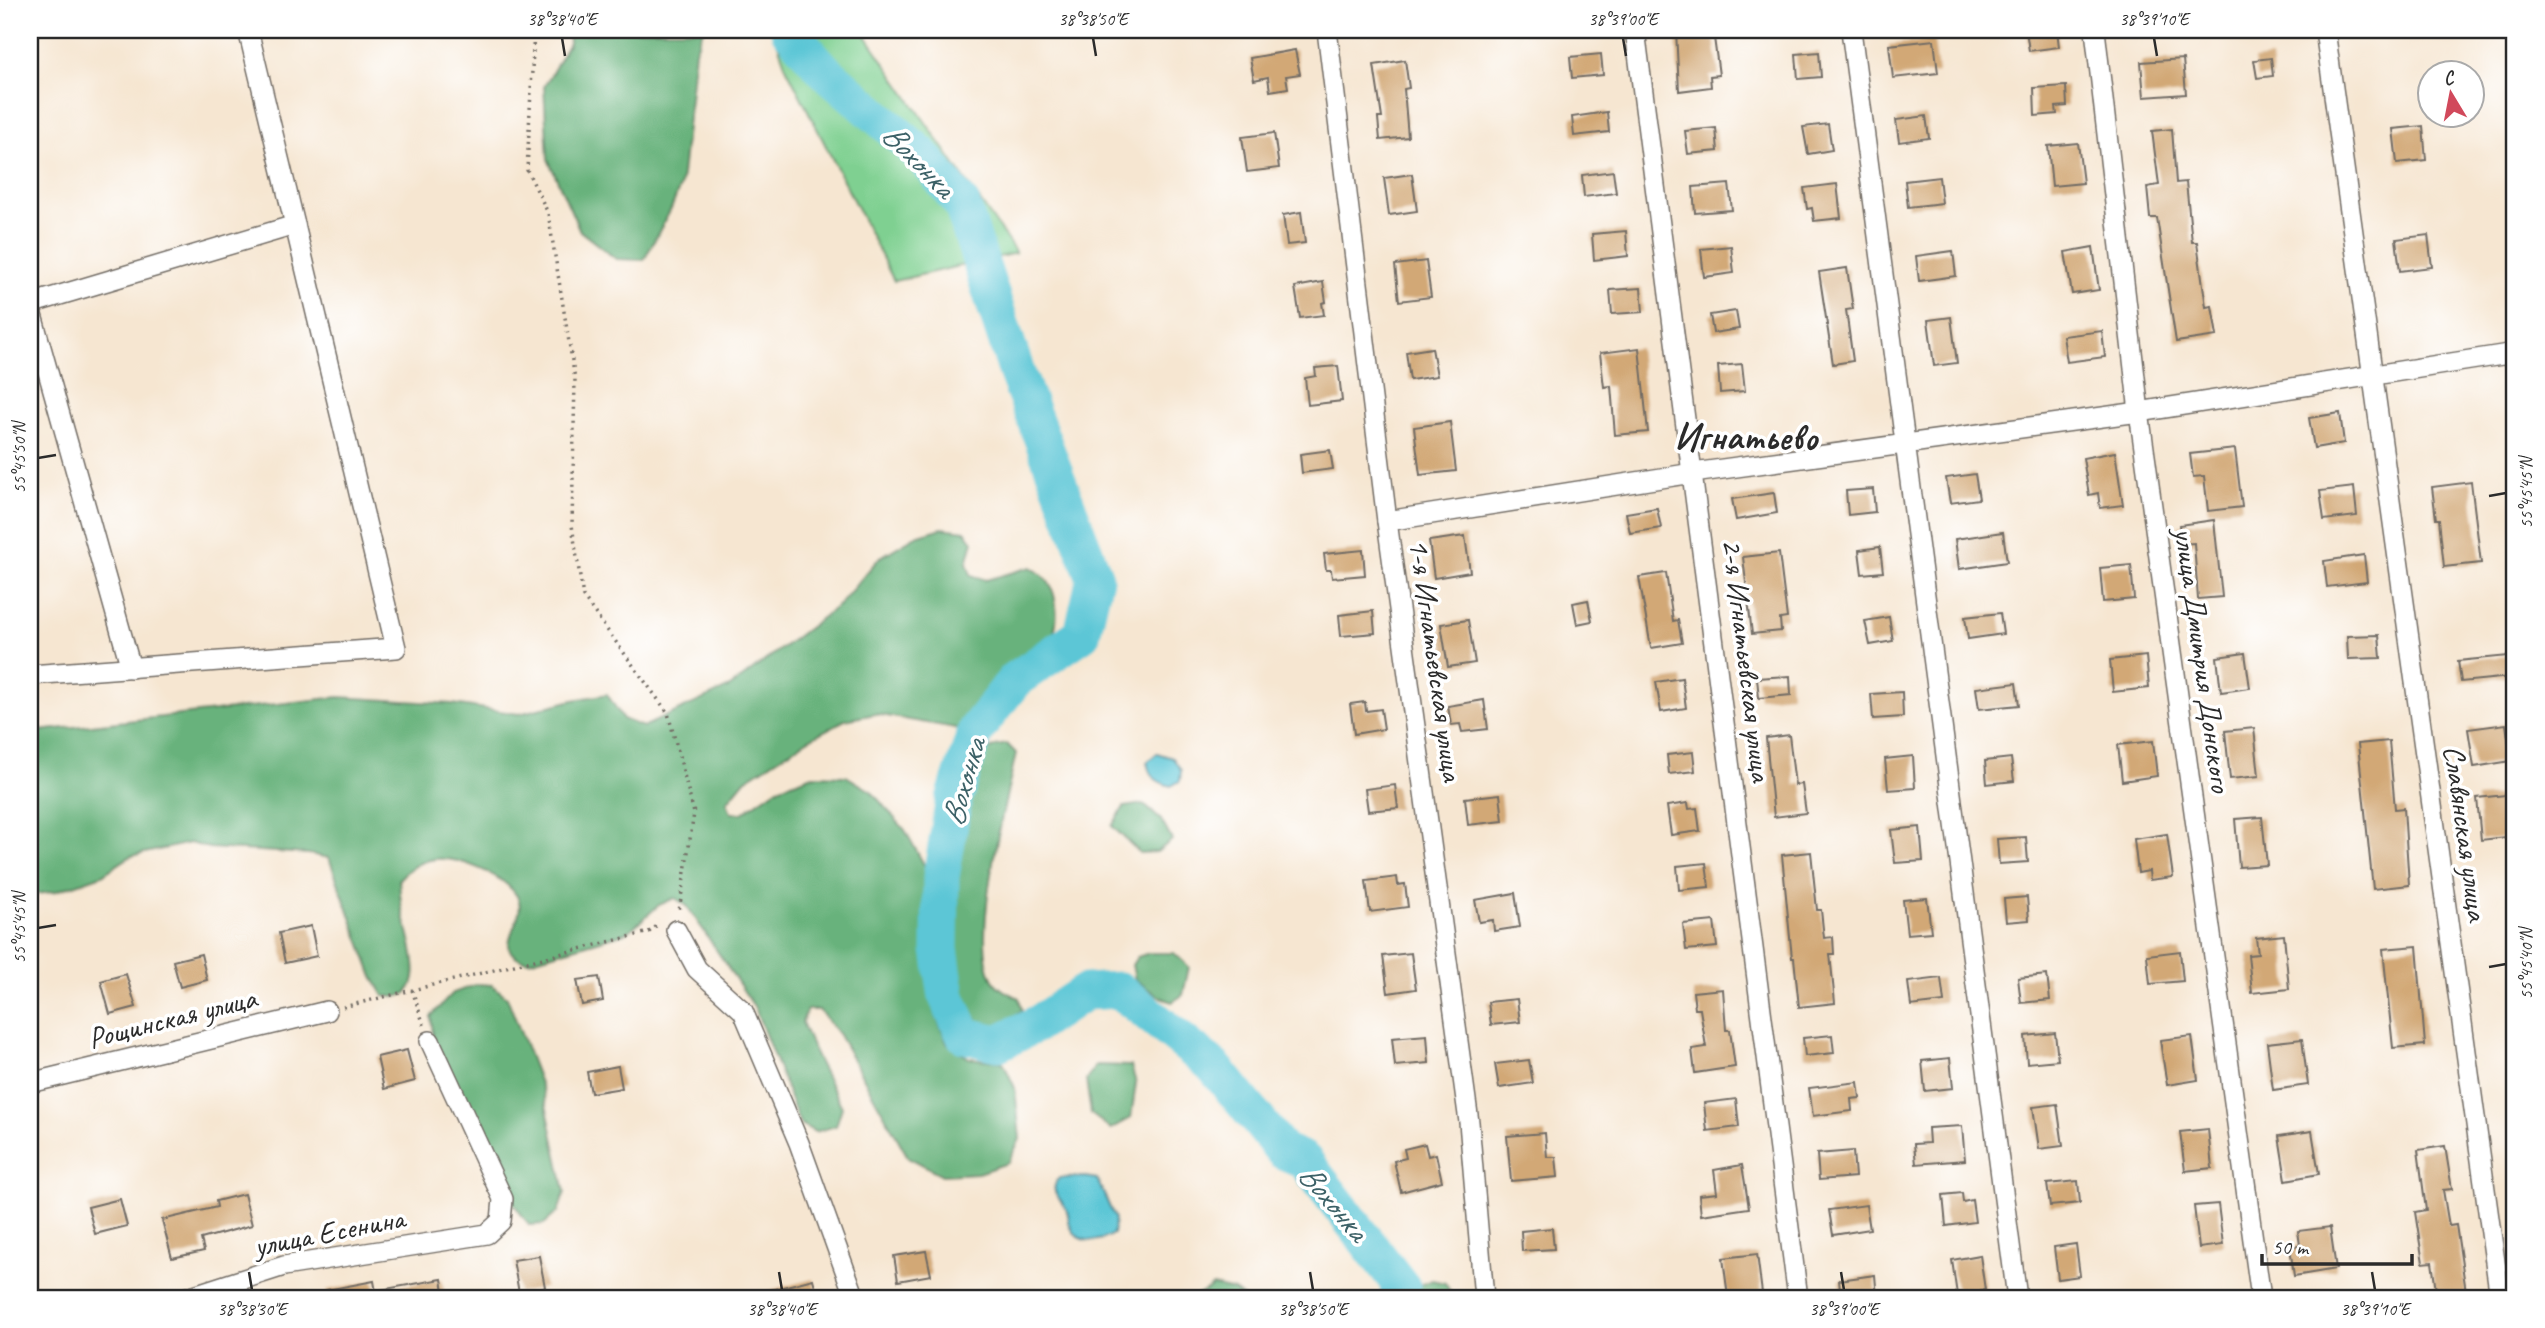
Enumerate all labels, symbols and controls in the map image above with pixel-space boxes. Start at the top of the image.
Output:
text: 38°38'40"E [527,8,599,30]
text: 38°38'50"E [1058,8,1130,30]
text: 38°39'00"E [1588,8,1660,30]
text: 38°39'10"E [2119,8,2191,30]
north arrow [2416,60,2486,130]
text: С [2442,65,2458,91]
water label: Вохонка [873,114,967,209]
district label: Игнатьево [1674,413,1820,460]
text: 55°45'50"N [8,419,30,493]
text: 55°45'45"N [2515,454,2537,528]
street label: улица Дмитрия Донского [2165,524,2241,796]
street label: 1-я Игнатьевская улица [1400,537,1472,785]
street label: 2-я Игнатьевская улица [1713,537,1781,785]
water label: Вохонка [932,730,996,830]
street label: Славянская улица [2435,743,2497,925]
text: 55°45'45"N [8,889,30,963]
text: 55°45'40"N [2515,925,2537,999]
street label: Рощинская улица [84,978,262,1057]
water label: Вохонка [1290,1155,1380,1252]
street label: улица Есенина [249,1198,410,1266]
scale bar [2262,1223,2412,1267]
text: 50 m [2272,1234,2310,1260]
text: 38°38'30"E [217,1298,289,1320]
text: 38°38'40"E [747,1298,819,1320]
text: 38°38'50"E [1278,1298,1350,1320]
text: 38°39'00"E [1809,1298,1881,1320]
text: 38°39'10"E [2340,1298,2412,1320]

